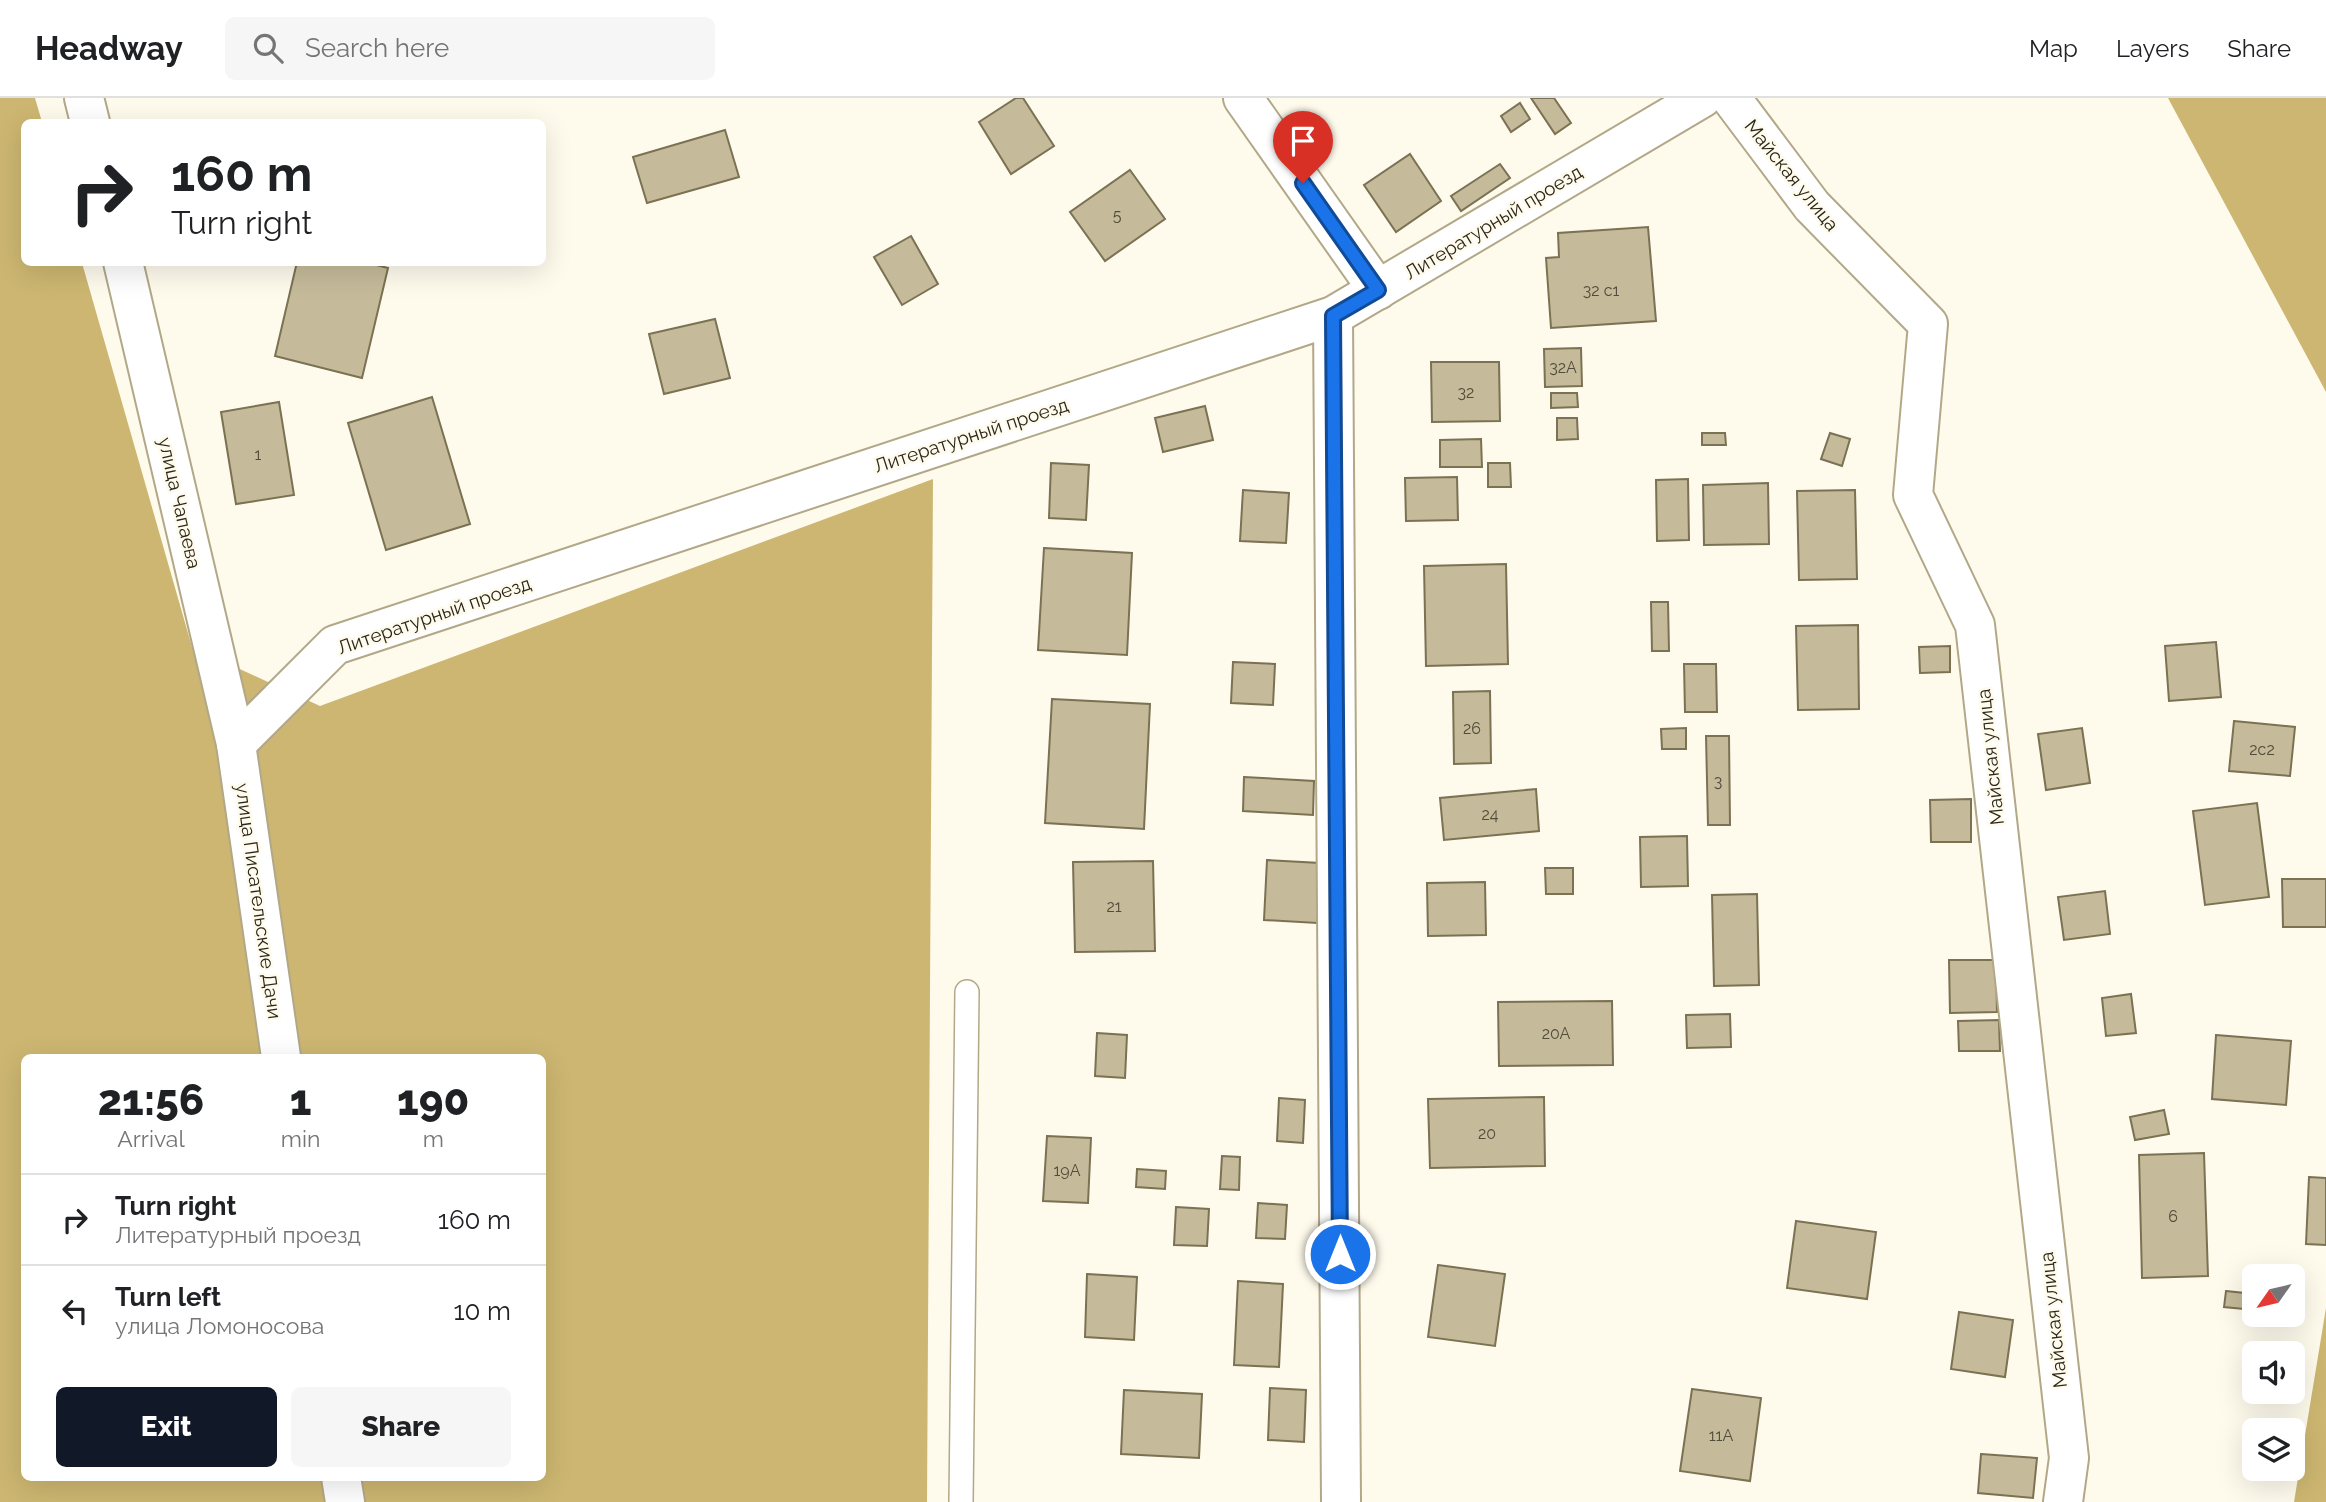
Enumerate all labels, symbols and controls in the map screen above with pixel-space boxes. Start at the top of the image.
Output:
search box [225,17,715,80]
text: Headway [35,29,183,68]
icon: search [249,29,287,67]
text: Search here [305,33,449,63]
text: Map [2029,34,2078,63]
text: Layers [2116,34,2189,63]
text: Share [2227,34,2291,63]
pin [1273,111,1333,183]
street label: Майская улица [1740,115,1844,235]
icon: arrive [1284,122,1322,160]
text: 160 m [171,145,312,202]
icon: right [56,147,147,238]
street label: Литературный проезд [1400,160,1586,284]
text: Turn right [171,204,312,241]
house number: 5 [1113,206,1122,225]
house number: 32 с1 [1583,281,1619,300]
house number: 32А [1549,358,1577,377]
house number: 32 [1458,383,1474,402]
street label: Литературный проезд [871,393,1071,477]
street label: улица Чапаева [154,435,206,571]
house number: 1 [255,445,262,464]
street label: Литературный проезд [334,572,534,658]
street label: Майская улица [1972,688,2008,826]
house number: 26 [1463,719,1481,738]
house number: 2с2 [2249,740,2275,759]
house number: 3 [1714,772,1722,791]
street label: улица Писательские Дачи [232,782,286,1020]
house number: 24 [1481,805,1499,824]
house number: 21 [1106,897,1122,916]
house number: 20А [1542,1024,1571,1043]
text: 21:56 [98,1076,204,1125]
text: 1 [290,1076,312,1125]
text: 190 [397,1076,469,1125]
house number: 20 [1478,1124,1496,1143]
text: Arrival [117,1125,185,1152]
text: min [281,1125,320,1152]
text: m [423,1125,444,1152]
house number: 19А [1053,1161,1081,1180]
text: Turn right [115,1191,236,1221]
icon: right [56,1201,94,1239]
text: 160 m [438,1205,511,1235]
house number: 6 [2168,1207,2178,1226]
position arrow [1303,1217,1377,1291]
text: Литературный проезд [115,1221,361,1248]
street label: Майская улица [2035,1251,2071,1389]
north arrow [2242,1264,2305,1326]
map controls [2242,1264,2305,1481]
text: Turn left [115,1282,221,1312]
icon: left [56,1292,94,1330]
text: 10 m [453,1296,511,1326]
text: улица Ломоносова [115,1312,324,1339]
button: sound [2242,1341,2305,1404]
button: Exit [56,1387,277,1467]
button: Share [291,1387,511,1467]
button: layers [2242,1418,2305,1481]
house number: 11А [1709,1426,1733,1445]

